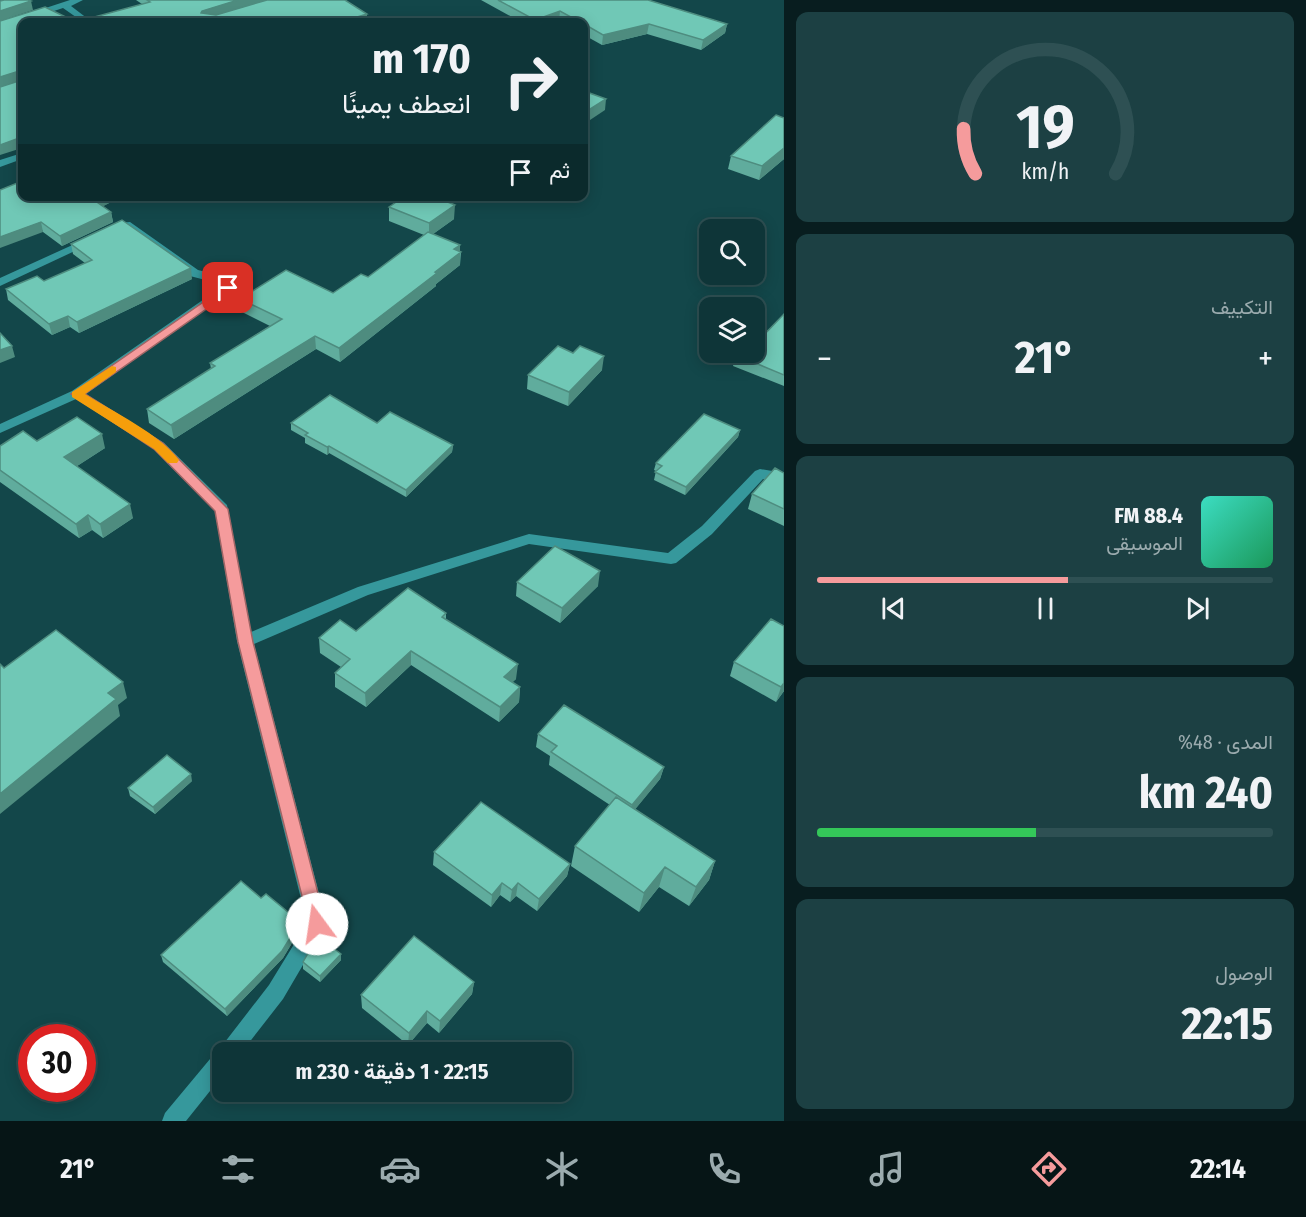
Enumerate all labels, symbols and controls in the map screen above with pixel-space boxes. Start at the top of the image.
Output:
text: 170 m [372,34,471,84]
icon: right [492,42,570,120]
text: انعطف يمينًا [342,88,471,120]
text: 19 [1016,90,1074,165]
icon: arrive [504,156,537,189]
text: ثم [549,157,570,184]
text: km/h [1021,159,1069,185]
map controls [699,219,765,363]
button: search [699,219,765,285]
pin [202,262,253,313]
icon: arrive [211,271,244,304]
text: التكييف [1211,295,1273,319]
button: layers [699,297,765,363]
text: 21° [1015,331,1075,385]
text: − [817,339,832,379]
text: + [1258,339,1273,379]
text: 88.4 FM [1114,502,1183,529]
text: الموسيقى [1106,531,1183,555]
icon: previous [877,592,910,625]
icon: pause [1029,592,1062,625]
icon: next [1181,592,1214,625]
text: المدى · 48% [1178,730,1273,754]
text: 240 km [1139,766,1273,820]
position arrow [285,892,349,956]
text: الوصول [1215,961,1273,985]
text: 22:15 [1181,997,1273,1051]
speed limit sign: 30 [18,1024,96,1102]
text: 22:15 · 1 دقيقة · 230 m [296,1058,488,1085]
icon: filters [217,1148,259,1190]
icon: car [379,1148,421,1190]
icon: climate [541,1148,583,1190]
icon: phone [703,1148,745,1190]
icon: music [866,1148,908,1190]
icon: directions [1028,1148,1070,1190]
text: 21° [60,1153,96,1185]
text: 22:14 [1190,1153,1246,1185]

